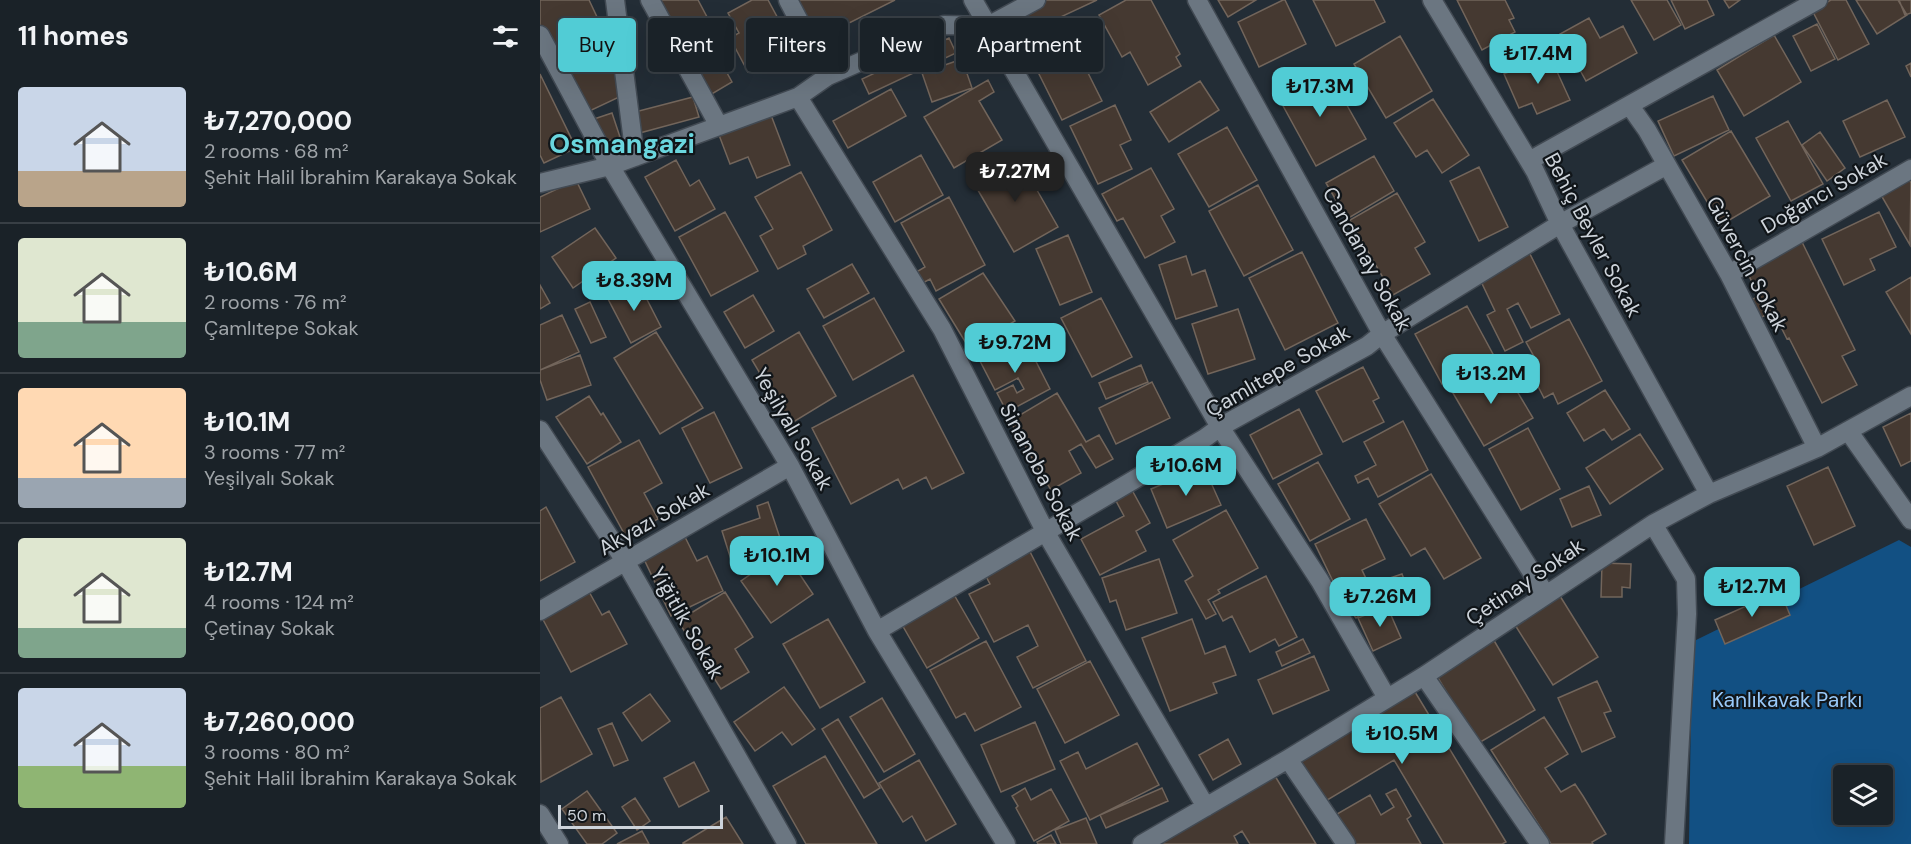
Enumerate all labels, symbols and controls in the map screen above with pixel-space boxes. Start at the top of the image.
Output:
chip: Buy [558,18,636,72]
chip: Rent [648,18,734,72]
chip: Filters [746,18,848,72]
chip: New [860,18,944,72]
chip: Apartment [956,18,1103,72]
text: 11 homes [18,19,129,53]
icon: filters [489,20,522,53]
pin: ₺17.4M [1489,34,1587,85]
text: ₺17.4M [1503,40,1573,66]
pin: ₺17.3M [1271,67,1369,118]
text: ₺17.3M [1286,73,1354,99]
text: ₺7,270,000 [204,104,352,138]
icon: home [66,111,138,183]
district label: Osmangazi [549,126,695,161]
text: 2 rooms · 68 m² [204,138,349,164]
street label: Doğancı Sokak [1756,145,1892,240]
street label: Behiç Beyler Sokak [1538,148,1648,322]
pin: ₺7.27M [966,152,1064,203]
text: ₺7.27M [980,158,1050,184]
text: Şehit Halil İbrahim Karakaya Sokak [204,164,517,190]
street label: Candanay Sokak [1316,182,1418,336]
street label: Güvercin Sokak [1700,191,1795,337]
text: ₺10.6M [204,255,298,289]
pin: ₺8.39M [585,261,683,312]
icon: home [66,262,138,334]
text: ₺8.39M [596,267,672,293]
text: 2 rooms · 76 m² [204,289,347,315]
text: Çamlıtepe Sokak [204,315,359,341]
street label: Çamlıtepe Sokak [1201,318,1356,424]
pin: ₺9.72M [966,323,1064,374]
text: ₺9.72M [979,329,1051,355]
pin: ₺13.2M [1442,354,1540,405]
text: ₺13.2M [1456,360,1526,386]
street label: Yeşilyalı Sokak [747,363,840,496]
street label: Sinanoba Sokak [993,398,1089,546]
text: ₺10.1M [204,405,290,439]
icon: home [66,412,138,484]
text: 3 rooms · 77 m² [204,439,345,465]
pin: ₺10.6M [1137,446,1235,497]
text: ₺10.6M [1150,452,1222,478]
text: Yeşilyalı Sokak [204,465,335,491]
street label: Akyazı Sokak [593,476,715,562]
street label: Çetinay Sokak [1460,532,1590,632]
pin: ₺10.1M [728,536,826,587]
text: ₺10.1M [744,542,810,568]
text: ₺12.7M [204,555,293,589]
icon: home [66,562,138,634]
street label: Yiğitlik Sokak [644,562,731,685]
pin: ₺12.7M [1703,567,1801,618]
text: ₺12.7M [1718,573,1786,599]
pin: ₺7.26M [1331,577,1429,628]
text: ₺7.26M [1343,583,1417,609]
text: 4 rooms · 124 m² [204,589,354,615]
text: Çetinay Sokak [204,615,335,641]
park label: Kanlıkavak Parkı [1712,686,1862,714]
text: ₺7,260,000 [204,705,355,739]
icon: home [66,712,138,784]
pin: ₺10.5M [1353,714,1451,765]
text: ₺10.5M [1366,720,1438,746]
text: 3 rooms · 80 m² [204,739,350,765]
text: Şehit Halil İbrahim Karakaya Sokak [204,765,517,791]
map controls [1833,765,1893,825]
button: layers [1833,765,1893,825]
scale bar [558,802,723,830]
text: 50 m [567,805,606,826]

